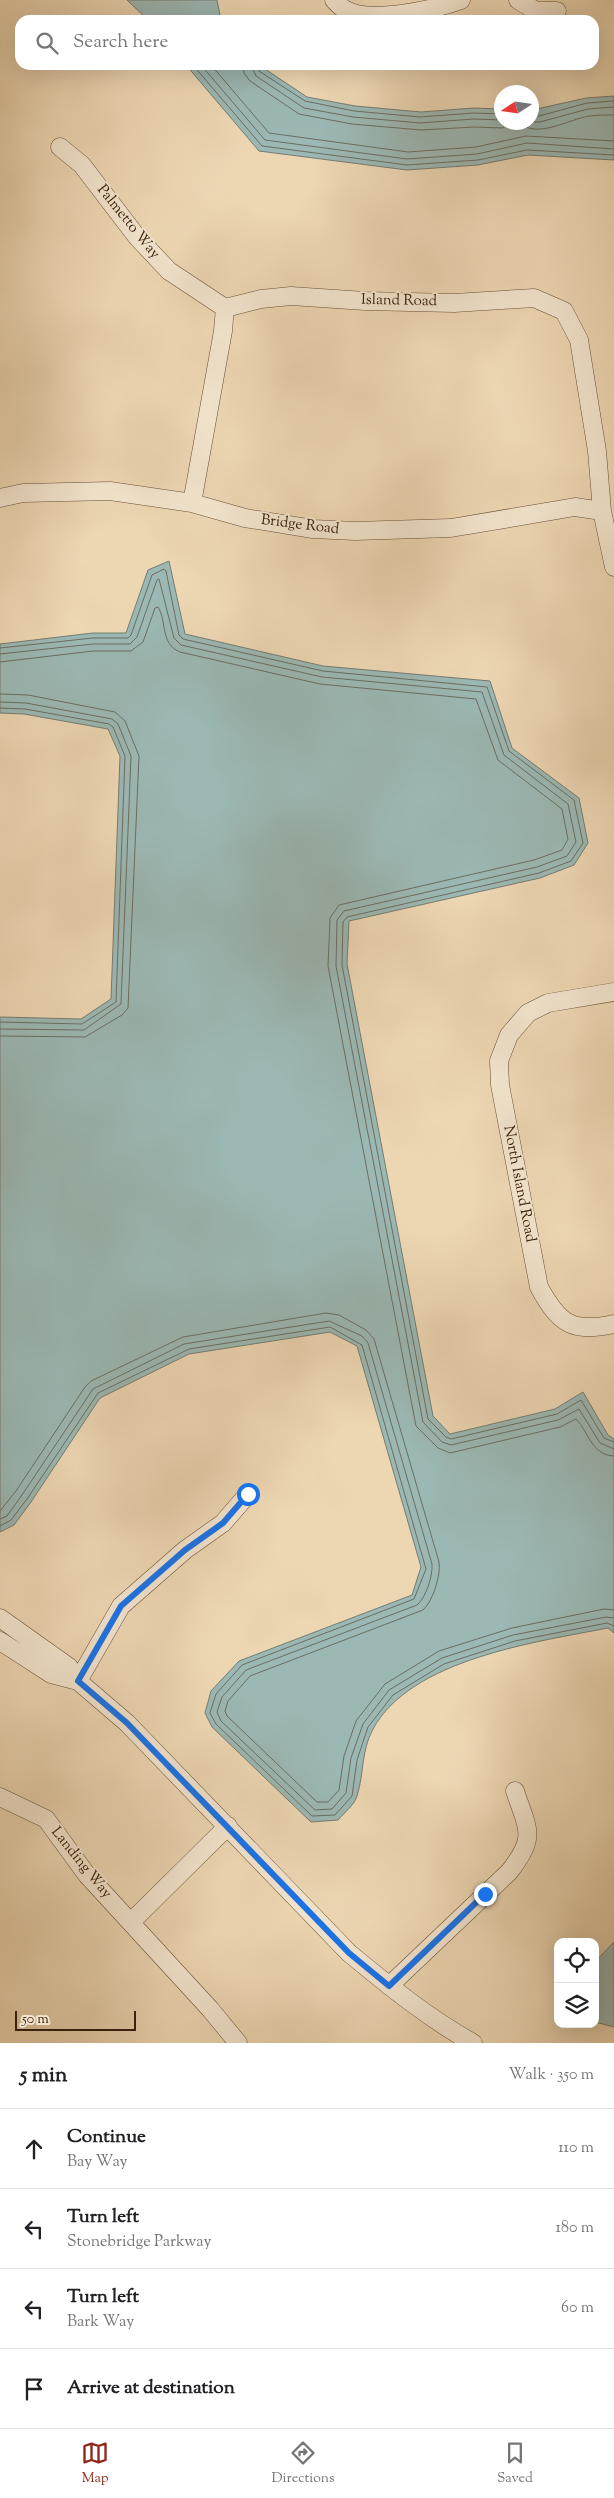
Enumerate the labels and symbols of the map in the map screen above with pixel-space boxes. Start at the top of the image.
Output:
north arrow [494,85,539,130]
street label: Palmetto Way [91,180,165,264]
street label: Island Road [361,290,438,312]
street label: Bridge Road [260,510,341,540]
street label: North Island Road [497,1124,541,1245]
route start [237,1483,260,1506]
street label: Landing Way [46,1823,117,1904]
route end [474,1883,497,1906]
scale bar [15,2008,136,2031]

